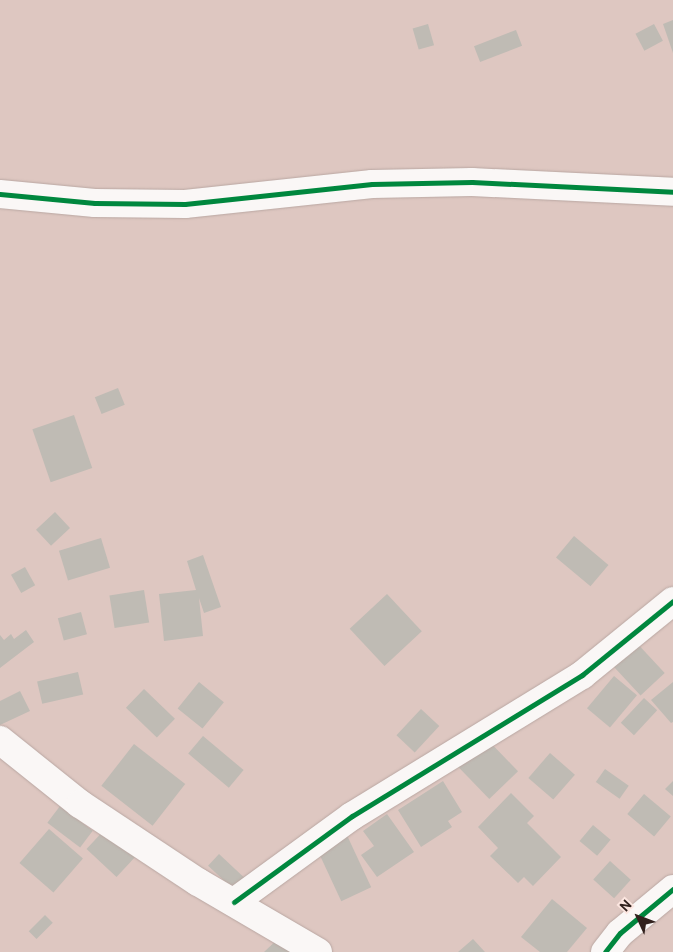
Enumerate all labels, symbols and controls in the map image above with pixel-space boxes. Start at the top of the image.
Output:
north arrow [613,892,663,942]
text: N [617,897,636,916]

